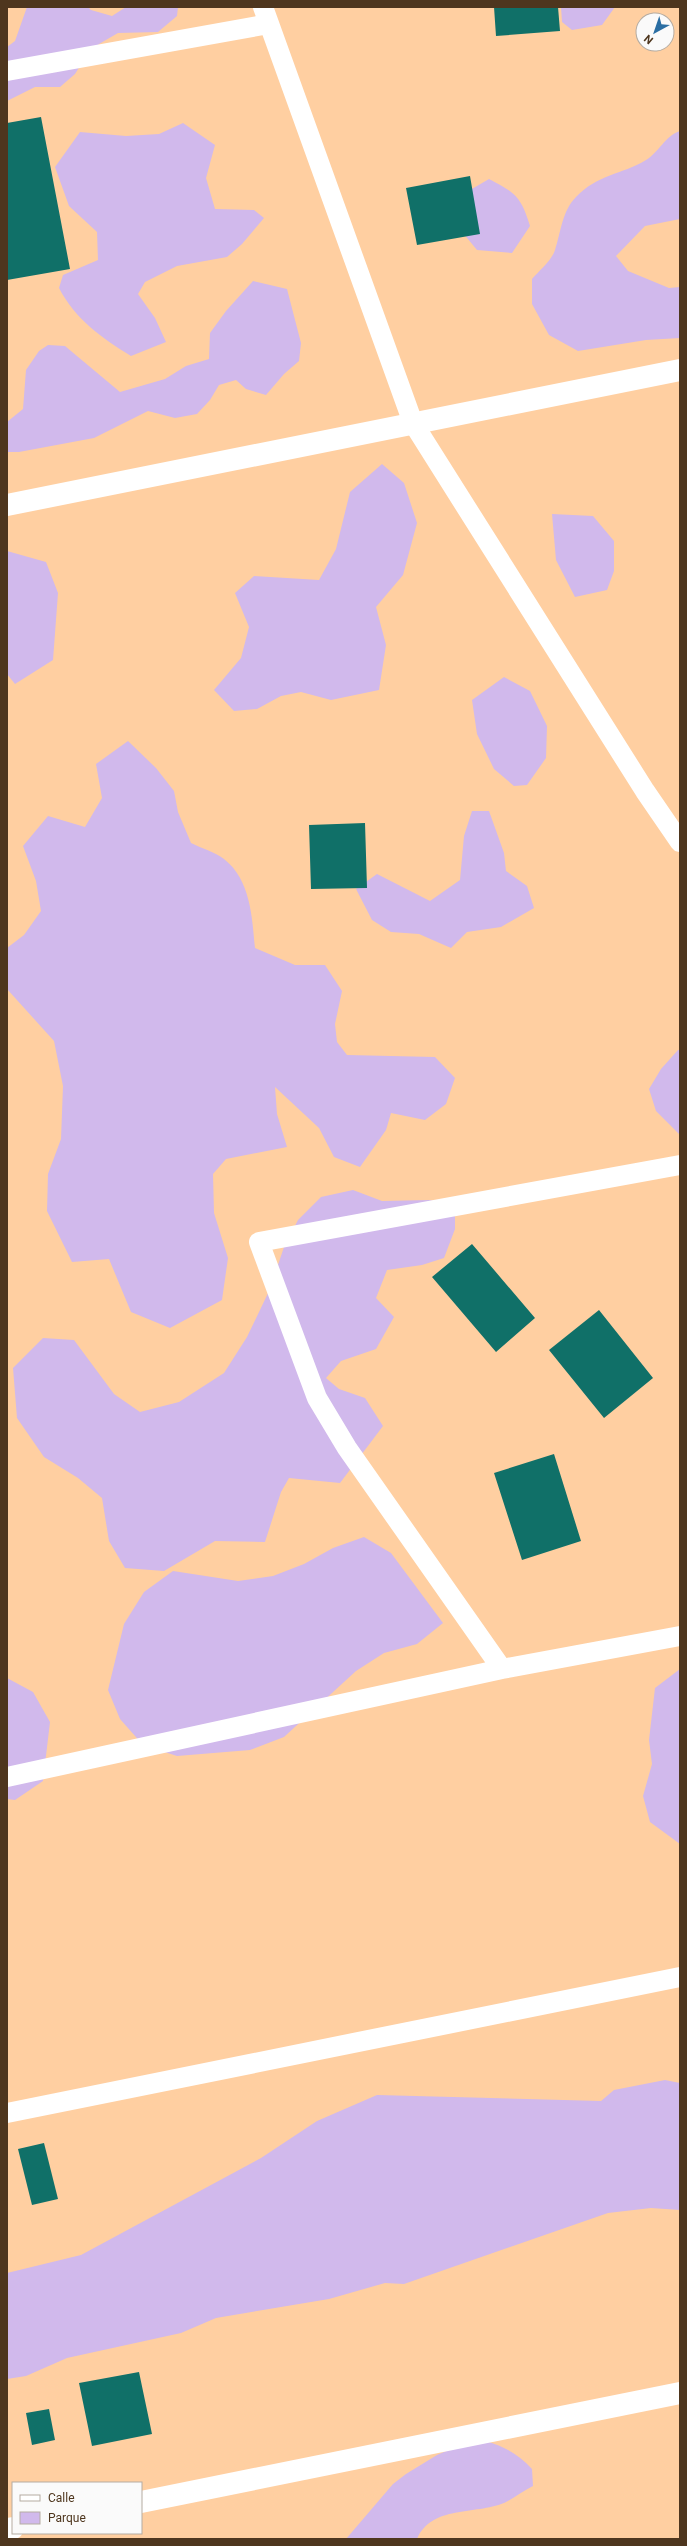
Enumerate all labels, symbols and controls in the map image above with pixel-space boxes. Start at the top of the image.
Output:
north arrow [635,12,675,52]
text: N [642,32,656,47]
legend [12,2482,142,2534]
text: Calle [48,2491,75,2505]
text: Parque [48,2511,86,2525]

